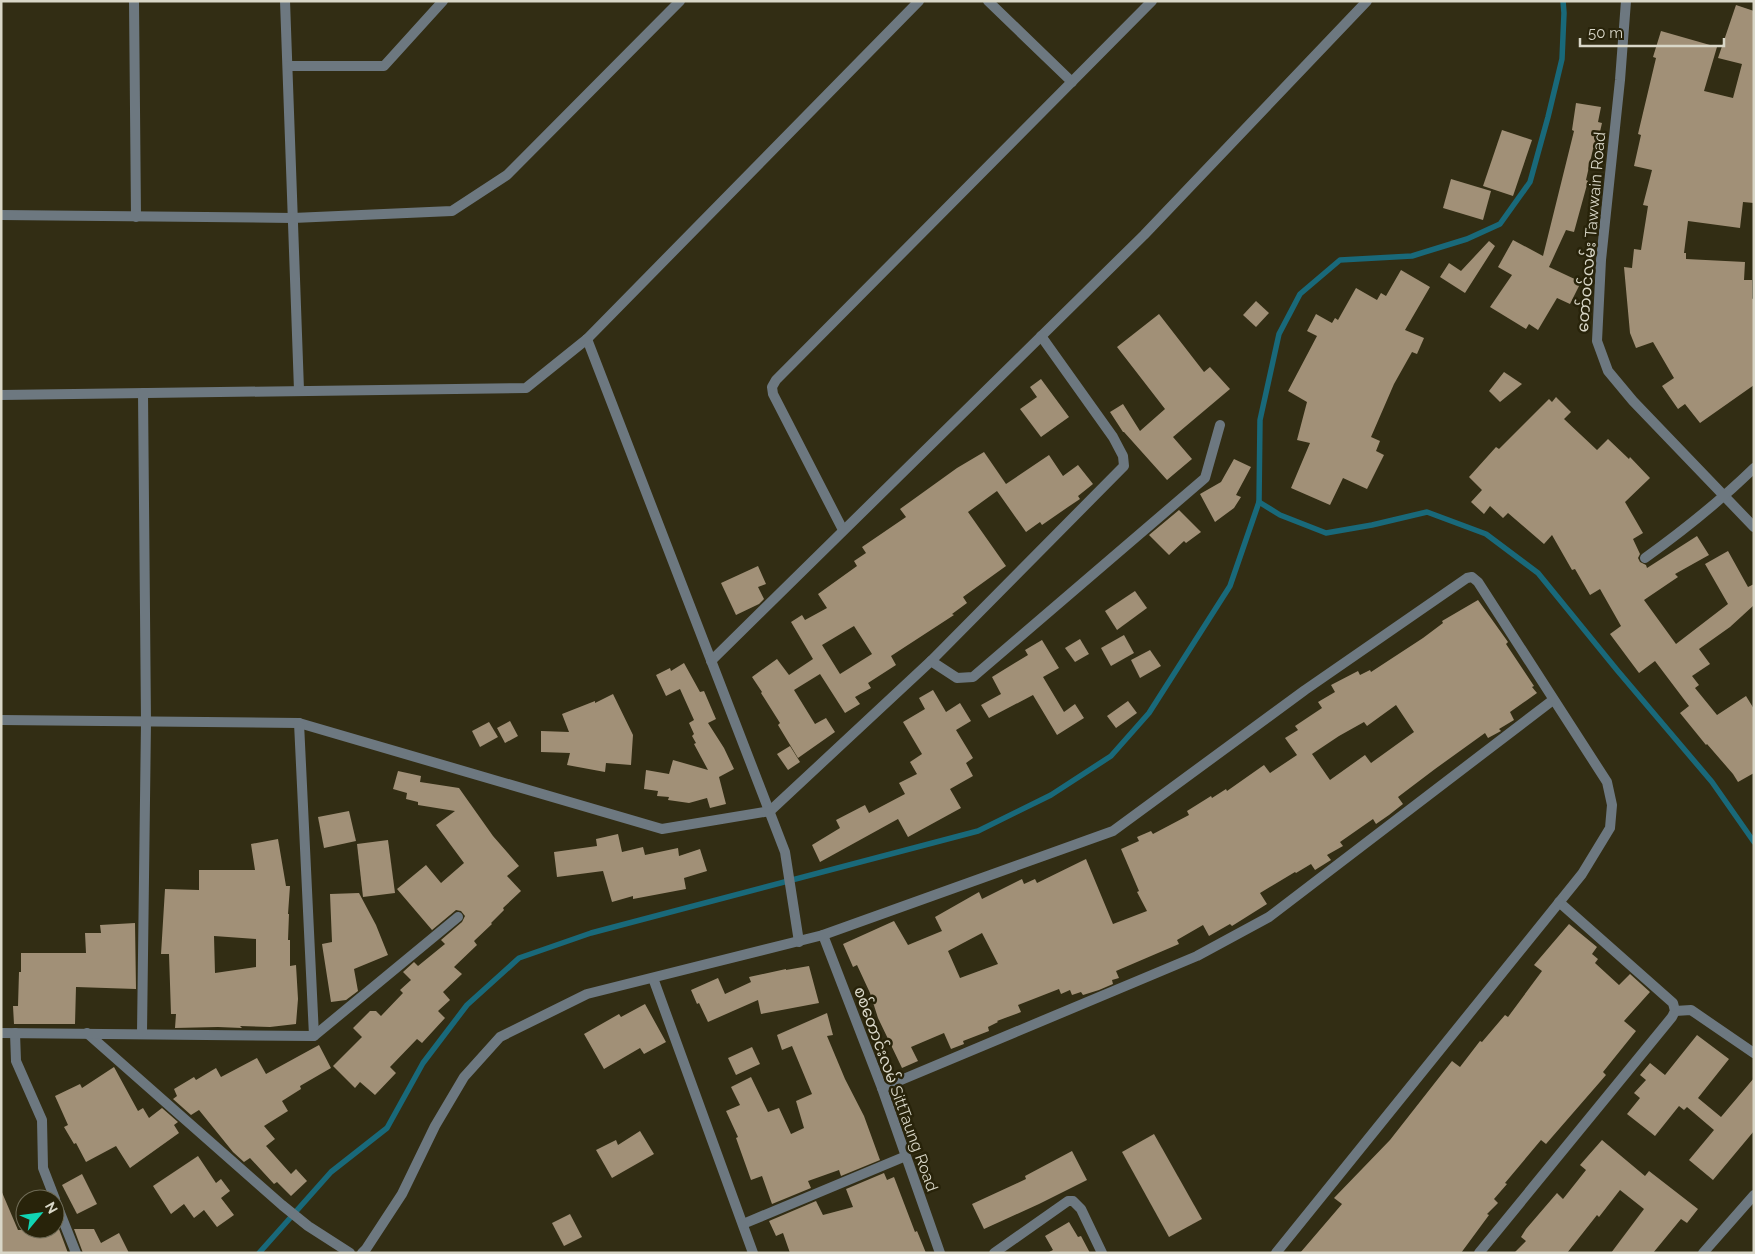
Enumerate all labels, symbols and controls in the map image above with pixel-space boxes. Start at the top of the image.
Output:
scale bar [1580,15,1724,47]
text: 50 m [1588,24,1623,42]
street label: တော်ဝင်လမ်း Tawwain Road [1571,131,1609,333]
street label: စစ်တောင်းလမ် SittTaung Road [850,983,944,1194]
north arrow [15,1189,65,1239]
text: N [42,1199,61,1216]

